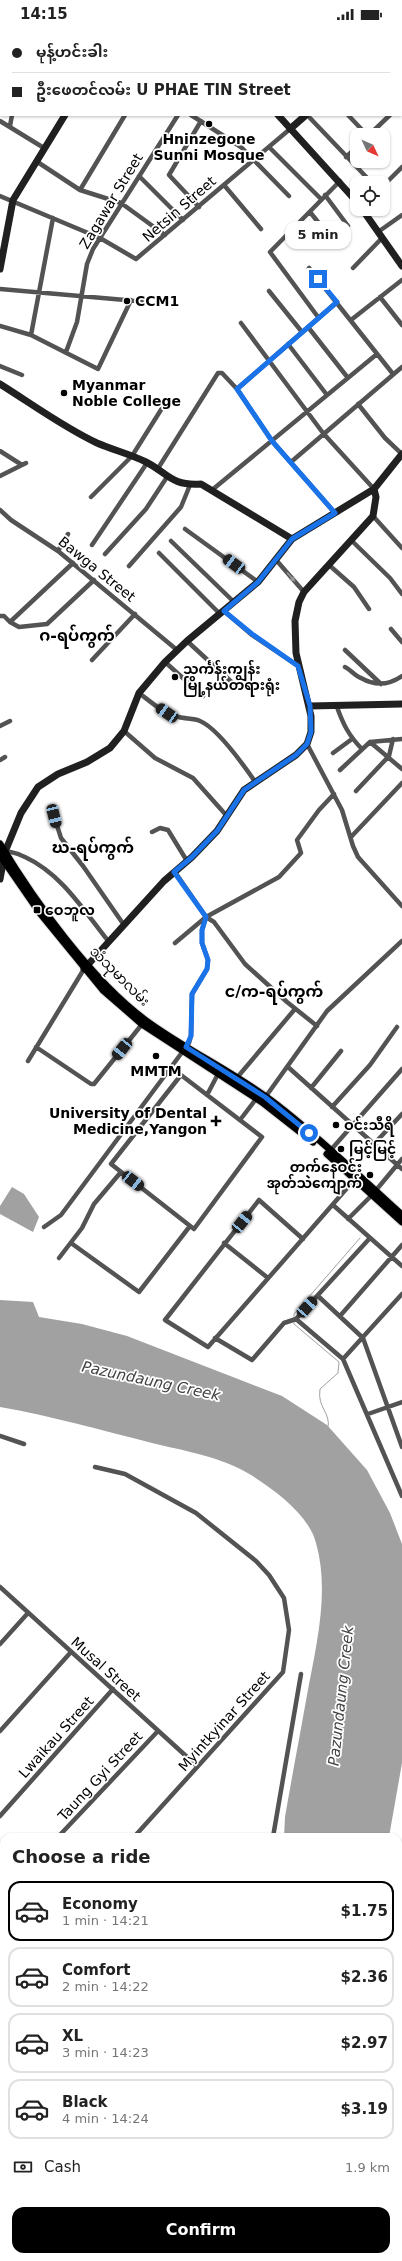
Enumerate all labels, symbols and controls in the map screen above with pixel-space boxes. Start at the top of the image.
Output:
text: 14:15 [20,5,68,23]
text: မုန့်ဟင်းခါး [36,43,108,61]
text: ဦးဖေတင်လမ်း U PHAE TIN Street [36,81,291,99]
marker: Hninzegone Sunni Mosque [204,119,214,129]
north arrow [350,128,390,168]
map controls [350,128,390,216]
place label: Hninzegone Sunni Mosque [153,131,265,163]
street label: Zagawar Street [76,150,146,252]
street label: Netsin Street [139,173,219,245]
button: locate [350,176,390,216]
callout: 5 min [285,221,351,249]
text: 5 min [298,227,338,242]
route end [309,270,327,288]
place label: CCM1 [135,293,179,309]
marker: CCM1 [122,296,132,306]
place label: Myanmar Noble College [72,377,181,409]
marker: Myanmar Noble College [59,388,69,398]
street label: Bawga Street [55,533,139,605]
car [221,552,247,576]
one-way arrow [286,571,295,582]
district label: ဂ-ရပ်ကွက် [39,624,115,649]
place label: သင်္ကန်းကျွန်း မြို့နယ်တရားရုံး [183,659,280,697]
marker: သင်္ကန်းကျွန်း မြို့နယ်တရားရုံး [170,672,180,682]
car [154,701,180,725]
car [45,803,63,829]
district label: ဃ-ရပ်ကွက် [52,836,134,861]
place label: ဝေဘူလ [45,902,95,922]
marker: ဝေဘူလ [32,905,42,915]
street label: သံသုမာလမ်း [84,942,154,1012]
district label: င/က-ရပ်ကွက် [225,980,324,1005]
car [110,1036,134,1062]
marker: MMTM [151,1051,161,1061]
place label: MMTM [130,1063,182,1079]
place label: University of Dental Medicine,Yangon [49,1105,207,1137]
marker: University of Dental Medicine,Yangon [210,1115,222,1127]
place label: ဝင်းသီရိ [344,1115,395,1137]
marker: ဝင်းသီရိ [331,1120,341,1130]
route start [300,1124,318,1142]
place label: မြင့်မြင့် [349,1139,396,1161]
marker: မြင့်မြင့် [336,1144,346,1154]
place label: တက်နေဝင်း အုတ်သဲကျောက် [267,1157,362,1195]
car [120,1169,146,1193]
marker: တက်နေဝင်း အုတ်သဲကျောက် [365,1170,375,1180]
car [230,1209,254,1235]
car [295,1294,319,1320]
water label: Pazundaung Creek [80,1358,223,1405]
water label: Pazundaung Creek [325,1624,357,1767]
street label: Musal Street [68,1634,144,1705]
street label: Myintkyinar Street [175,1667,273,1774]
street label: Lwaikau Street [15,1693,97,1781]
street label: Taung Gyi Street [54,1728,146,1825]
text: Choose a ride [12,1846,151,1867]
icon: car [14,1893,50,1929]
text: Economy [62,1895,138,1913]
text: $1.75 [341,1902,388,1920]
text: 1 min · 14:21 [62,1913,149,1928]
icon: car [14,1959,50,1995]
text: Comfort [62,1961,130,1979]
text: $2.36 [341,1968,388,1986]
text: 2 min · 14:22 [62,1979,149,1994]
icon: car [14,2025,50,2061]
text: XL [62,2027,83,2045]
text: $2.97 [341,2034,388,2052]
text: 3 min · 14:23 [62,2045,149,2060]
icon: car [14,2091,50,2127]
text: Black [62,2093,108,2111]
text: $3.19 [341,2100,388,2118]
text: 4 min · 14:24 [62,2111,149,2126]
icon: cash [12,2156,34,2178]
text: Cash [44,2158,81,2176]
text: 1.9 km [345,2160,390,2175]
button: Confirm [12,2207,390,2253]

